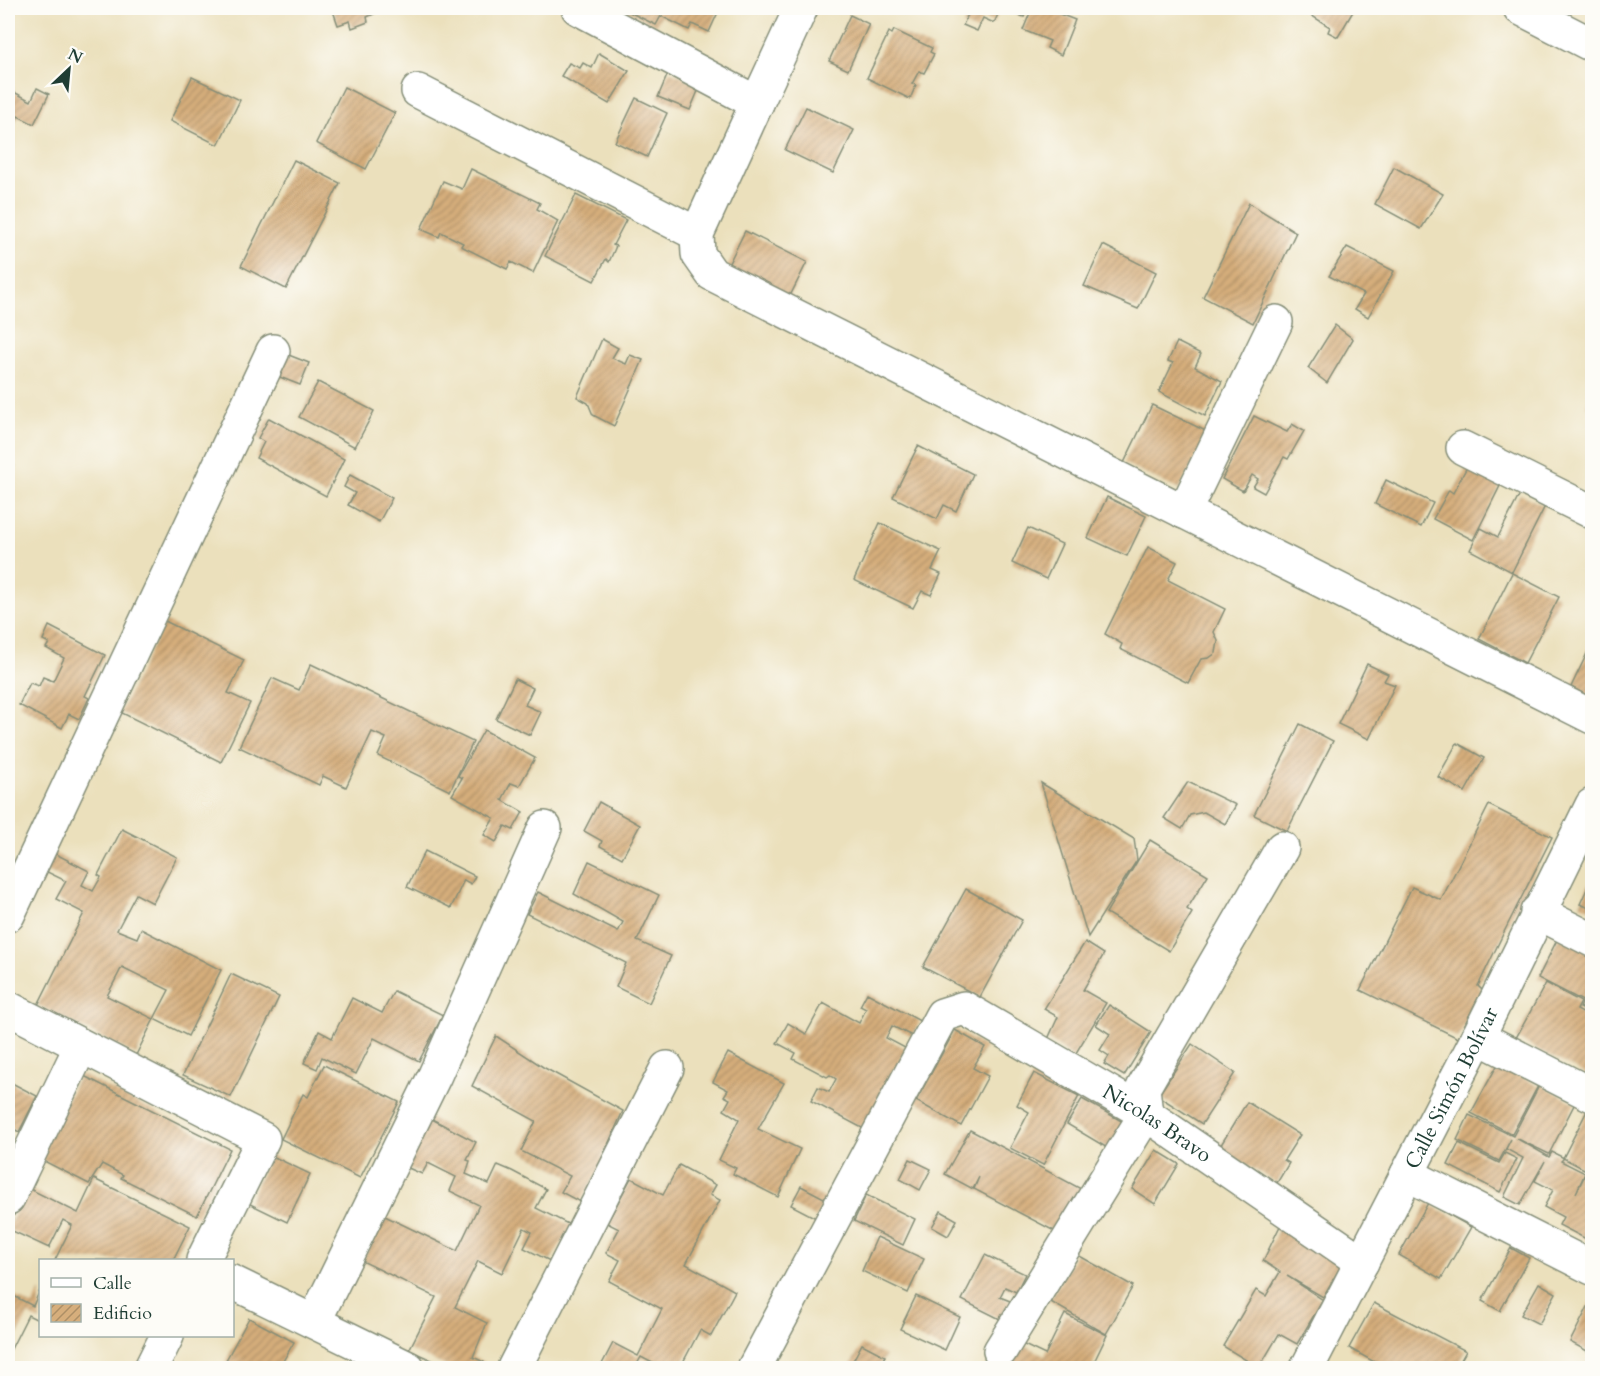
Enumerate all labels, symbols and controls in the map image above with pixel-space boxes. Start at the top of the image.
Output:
north arrow [39,39,99,99]
text: N [64,43,86,69]
street label: Calle Simón Bolívar [1398,1002,1505,1174]
street label: Nicolas Bravo [1097,1077,1218,1169]
legend [39,1259,234,1337]
text: Calle [93,1271,132,1296]
text: Edificio [93,1301,152,1326]

